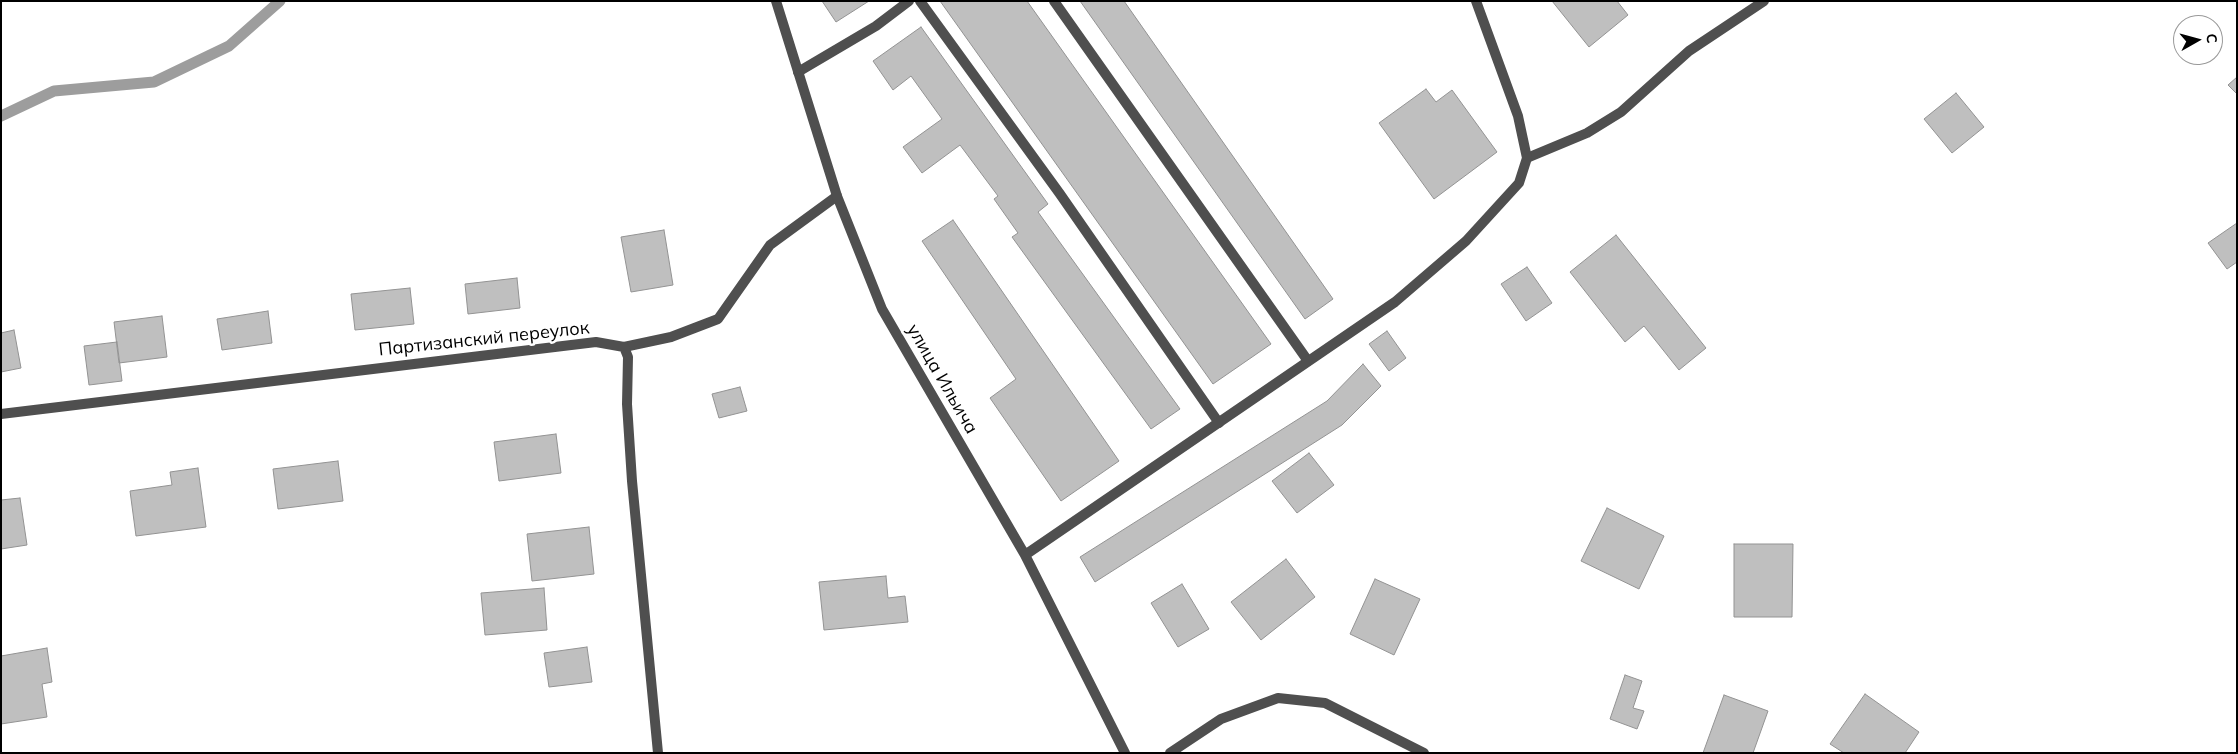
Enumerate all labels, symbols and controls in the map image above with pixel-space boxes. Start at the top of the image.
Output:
north arrow [2173,15,2223,65]
text: С [2202,32,2221,44]
street label: Партизанский переулок [378,317,590,361]
street label: улица Ильича [902,320,982,438]

